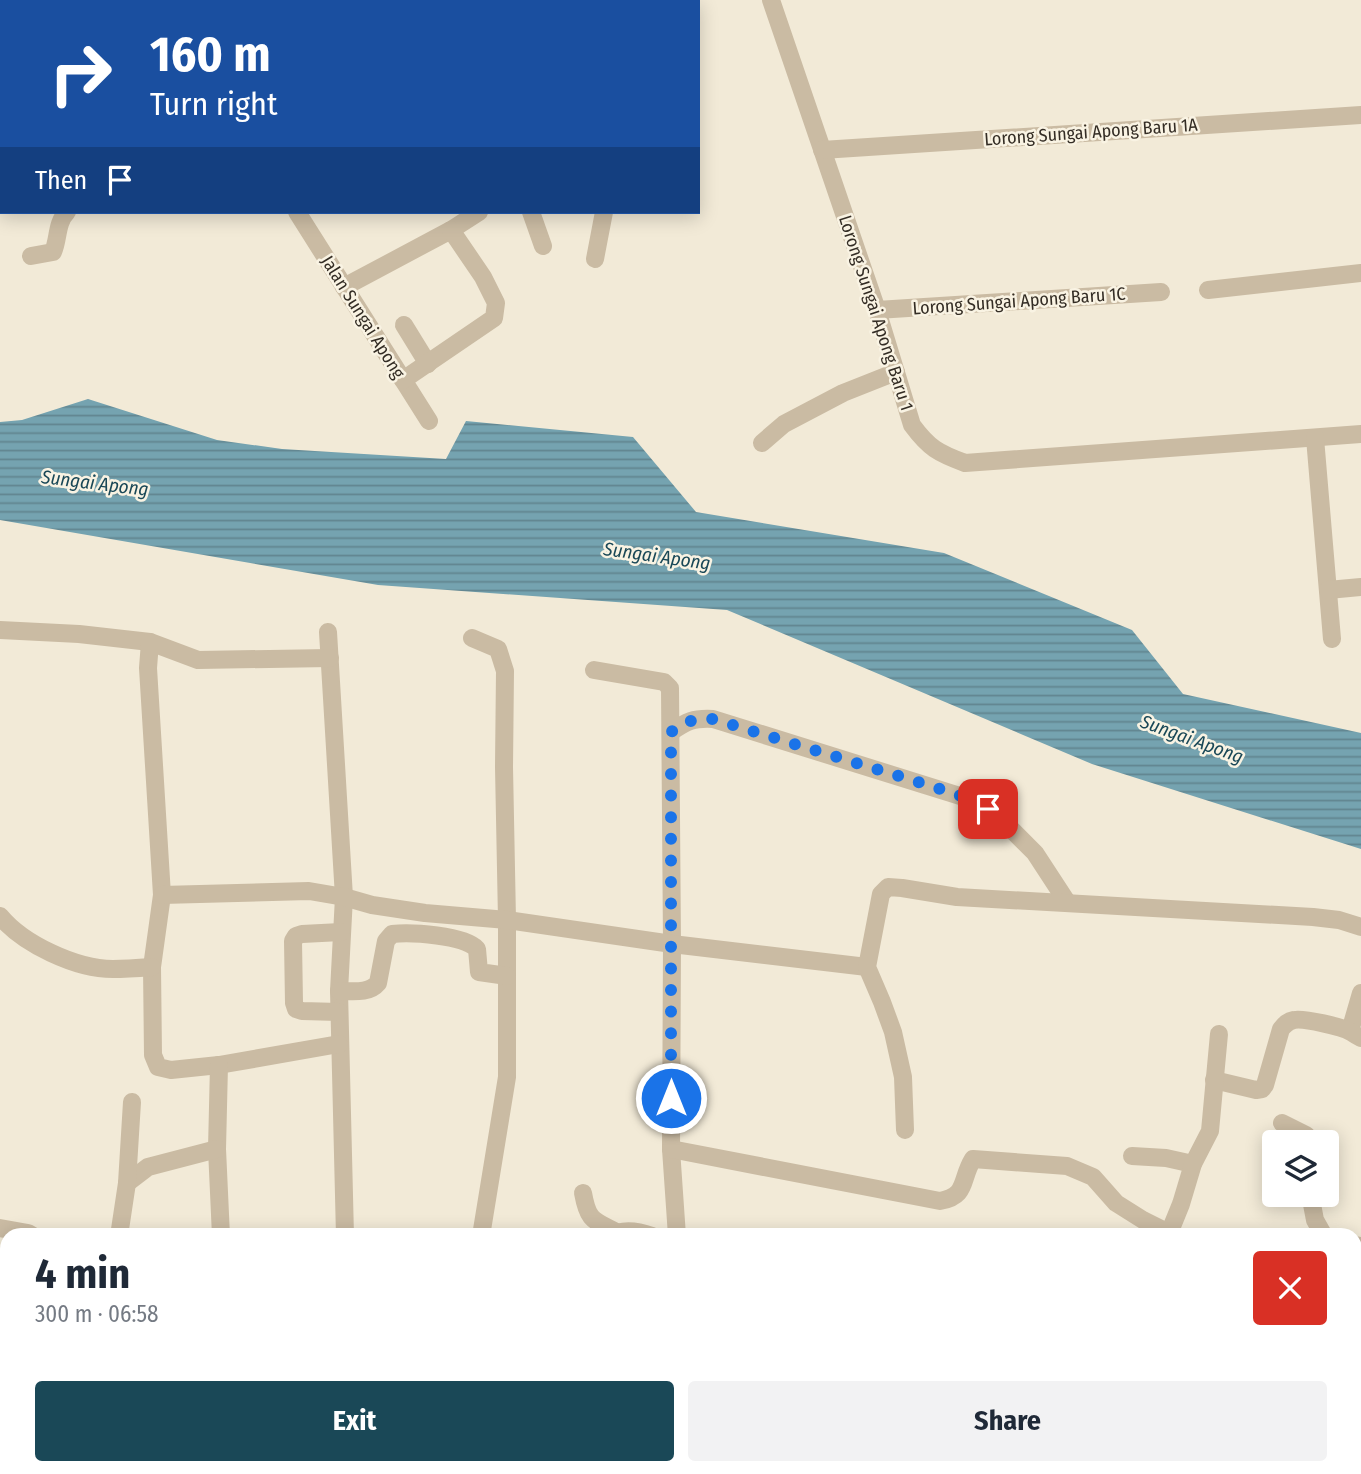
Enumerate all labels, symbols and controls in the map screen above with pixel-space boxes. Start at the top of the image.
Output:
text: 160 m [150,25,271,84]
icon: right [35,28,126,119]
text: Turn right [150,85,277,123]
street label: Lorong Sungai Apong Baru 1A [984,114,1199,150]
icon: arrive [101,161,139,199]
text: Then [35,165,87,196]
street label: Lorong Sungai Apong Baru 1 [834,212,918,414]
street label: Jalan Sungai Apong [316,251,410,383]
street label: Lorong Sungai Apong Baru 1C [912,283,1126,319]
water label: Sungai Apong [39,465,150,501]
water label: Sungai Apong [601,537,712,575]
water label: Sungai Apong [1137,709,1247,768]
pin [958,779,1018,839]
icon: arrive [969,790,1007,828]
position arrow [634,1061,708,1135]
map controls [1262,1130,1339,1207]
button: layers [1262,1130,1339,1207]
text: 4 min [35,1249,130,1299]
button: close [1253,1251,1327,1325]
text: 300 m · 06:58 [35,1300,159,1328]
button: Exit [35,1381,674,1461]
button: Share [688,1381,1327,1461]

